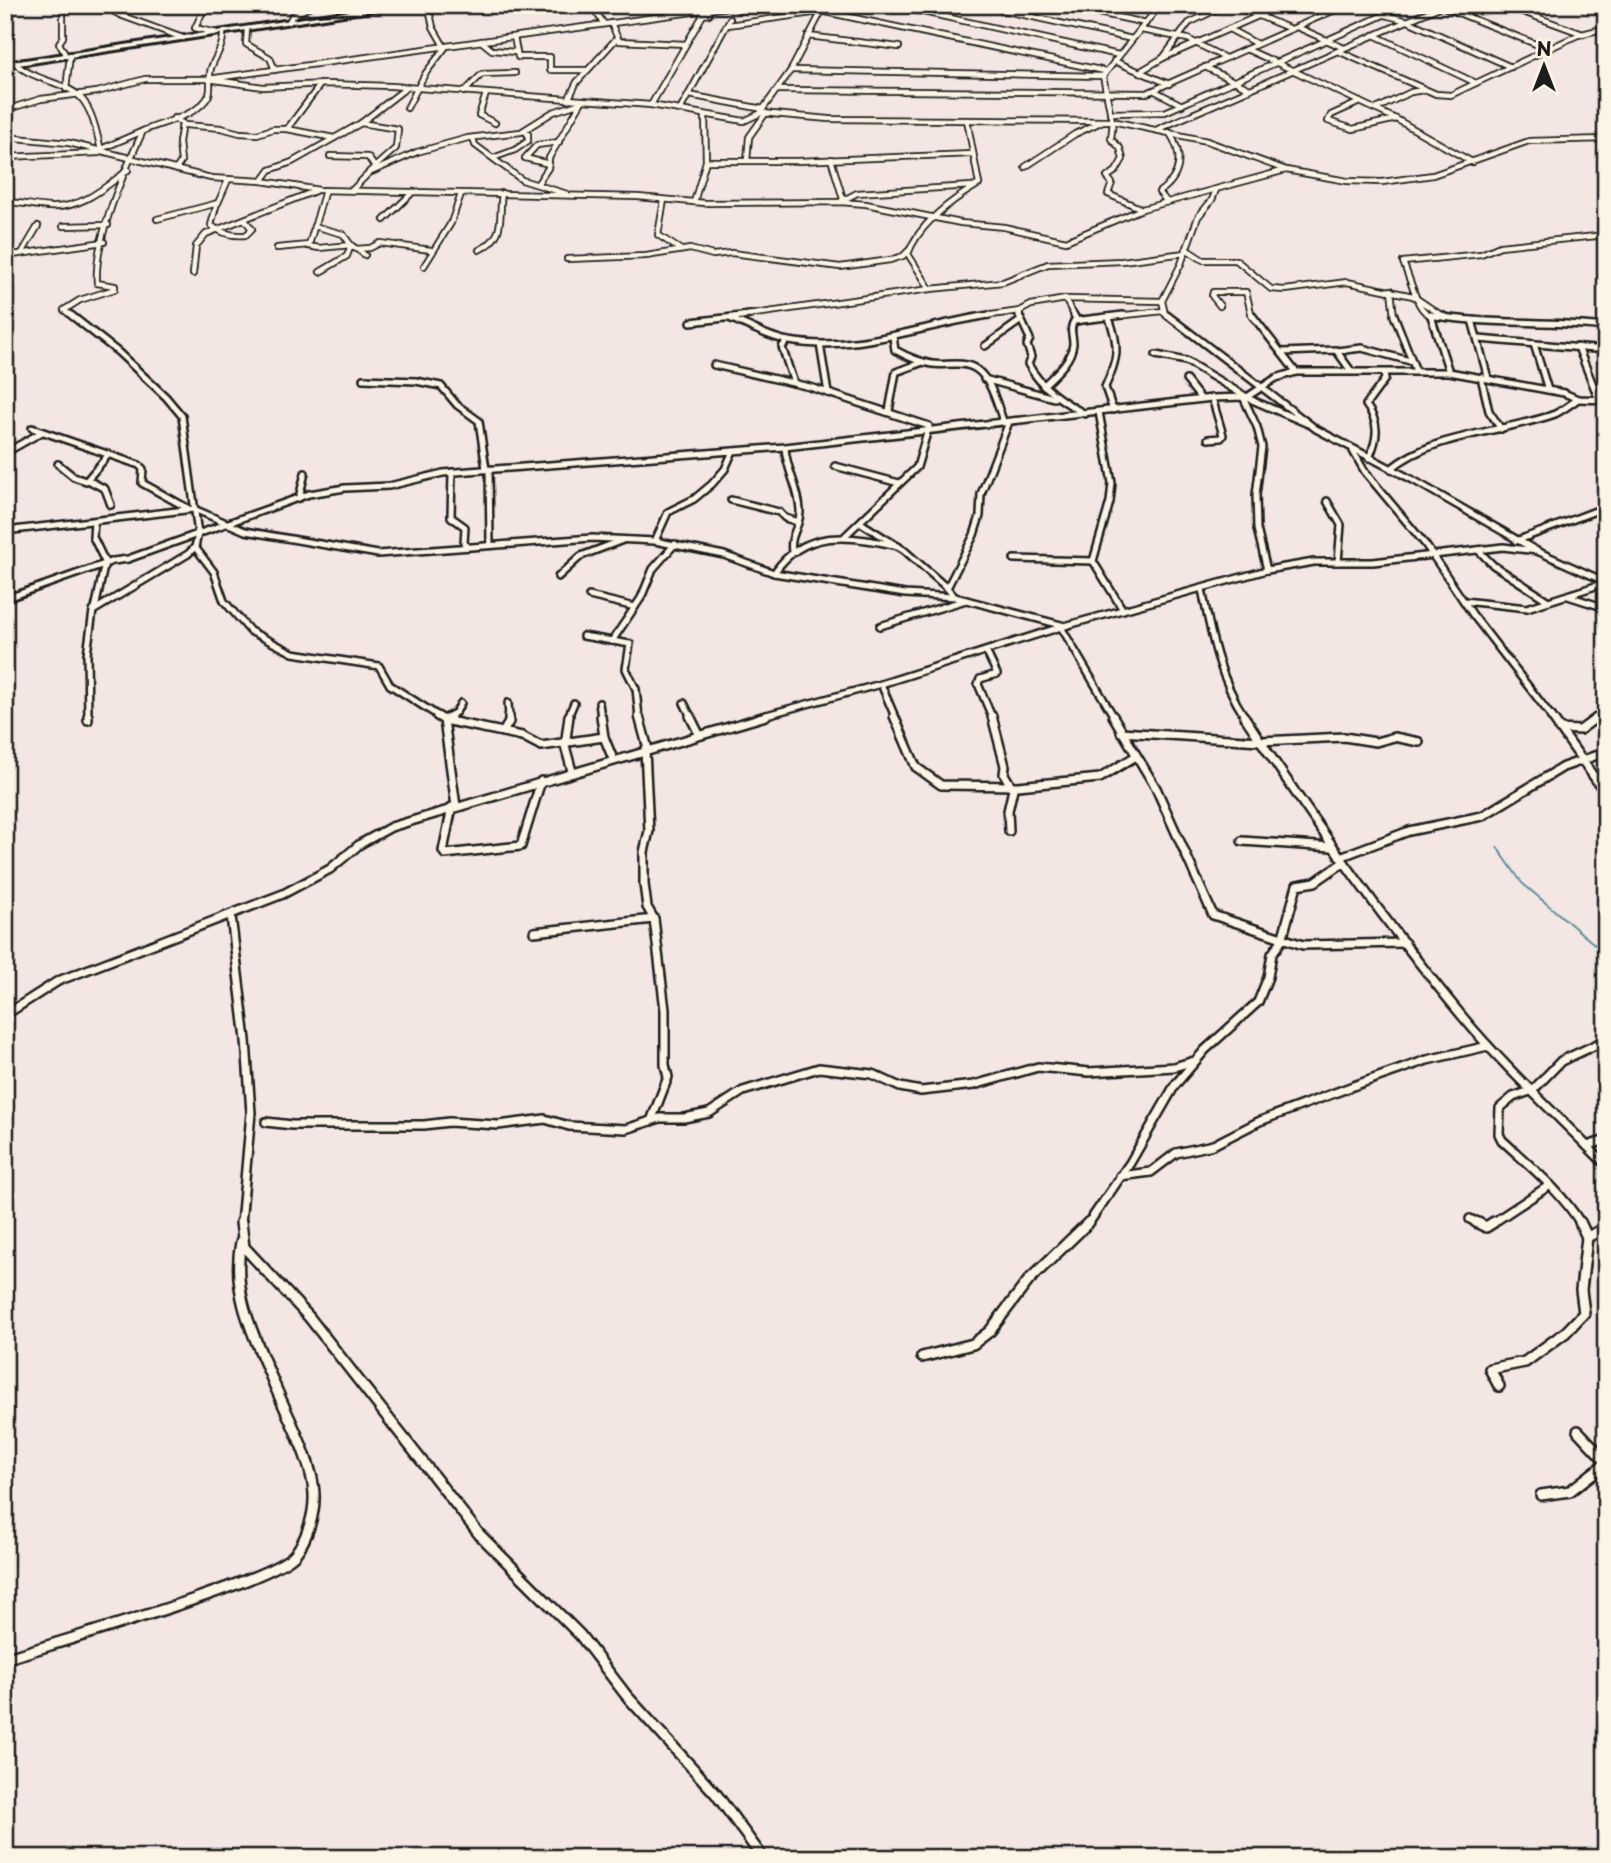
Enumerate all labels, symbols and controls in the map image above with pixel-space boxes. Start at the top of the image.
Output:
north arrow [1510,32,1580,102]
text: N [1536,34,1552,62]

